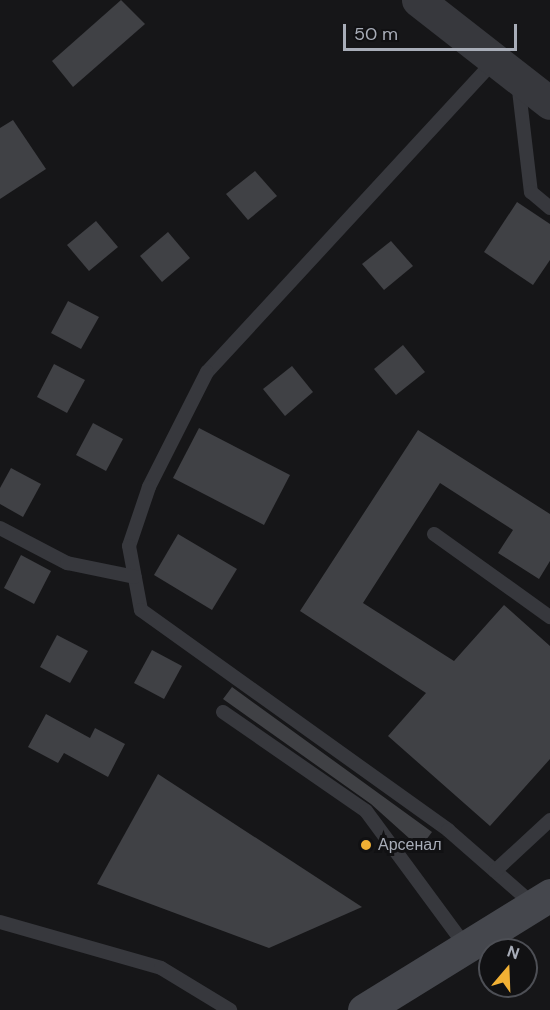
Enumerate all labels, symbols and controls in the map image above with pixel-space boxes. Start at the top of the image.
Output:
scale bar [346,12,520,50]
text: 50 m [354,22,398,46]
place label: Арсенал [378,835,442,855]
marker: Арсенал [359,838,373,852]
north arrow [478,938,538,998]
text: N [504,941,522,964]

